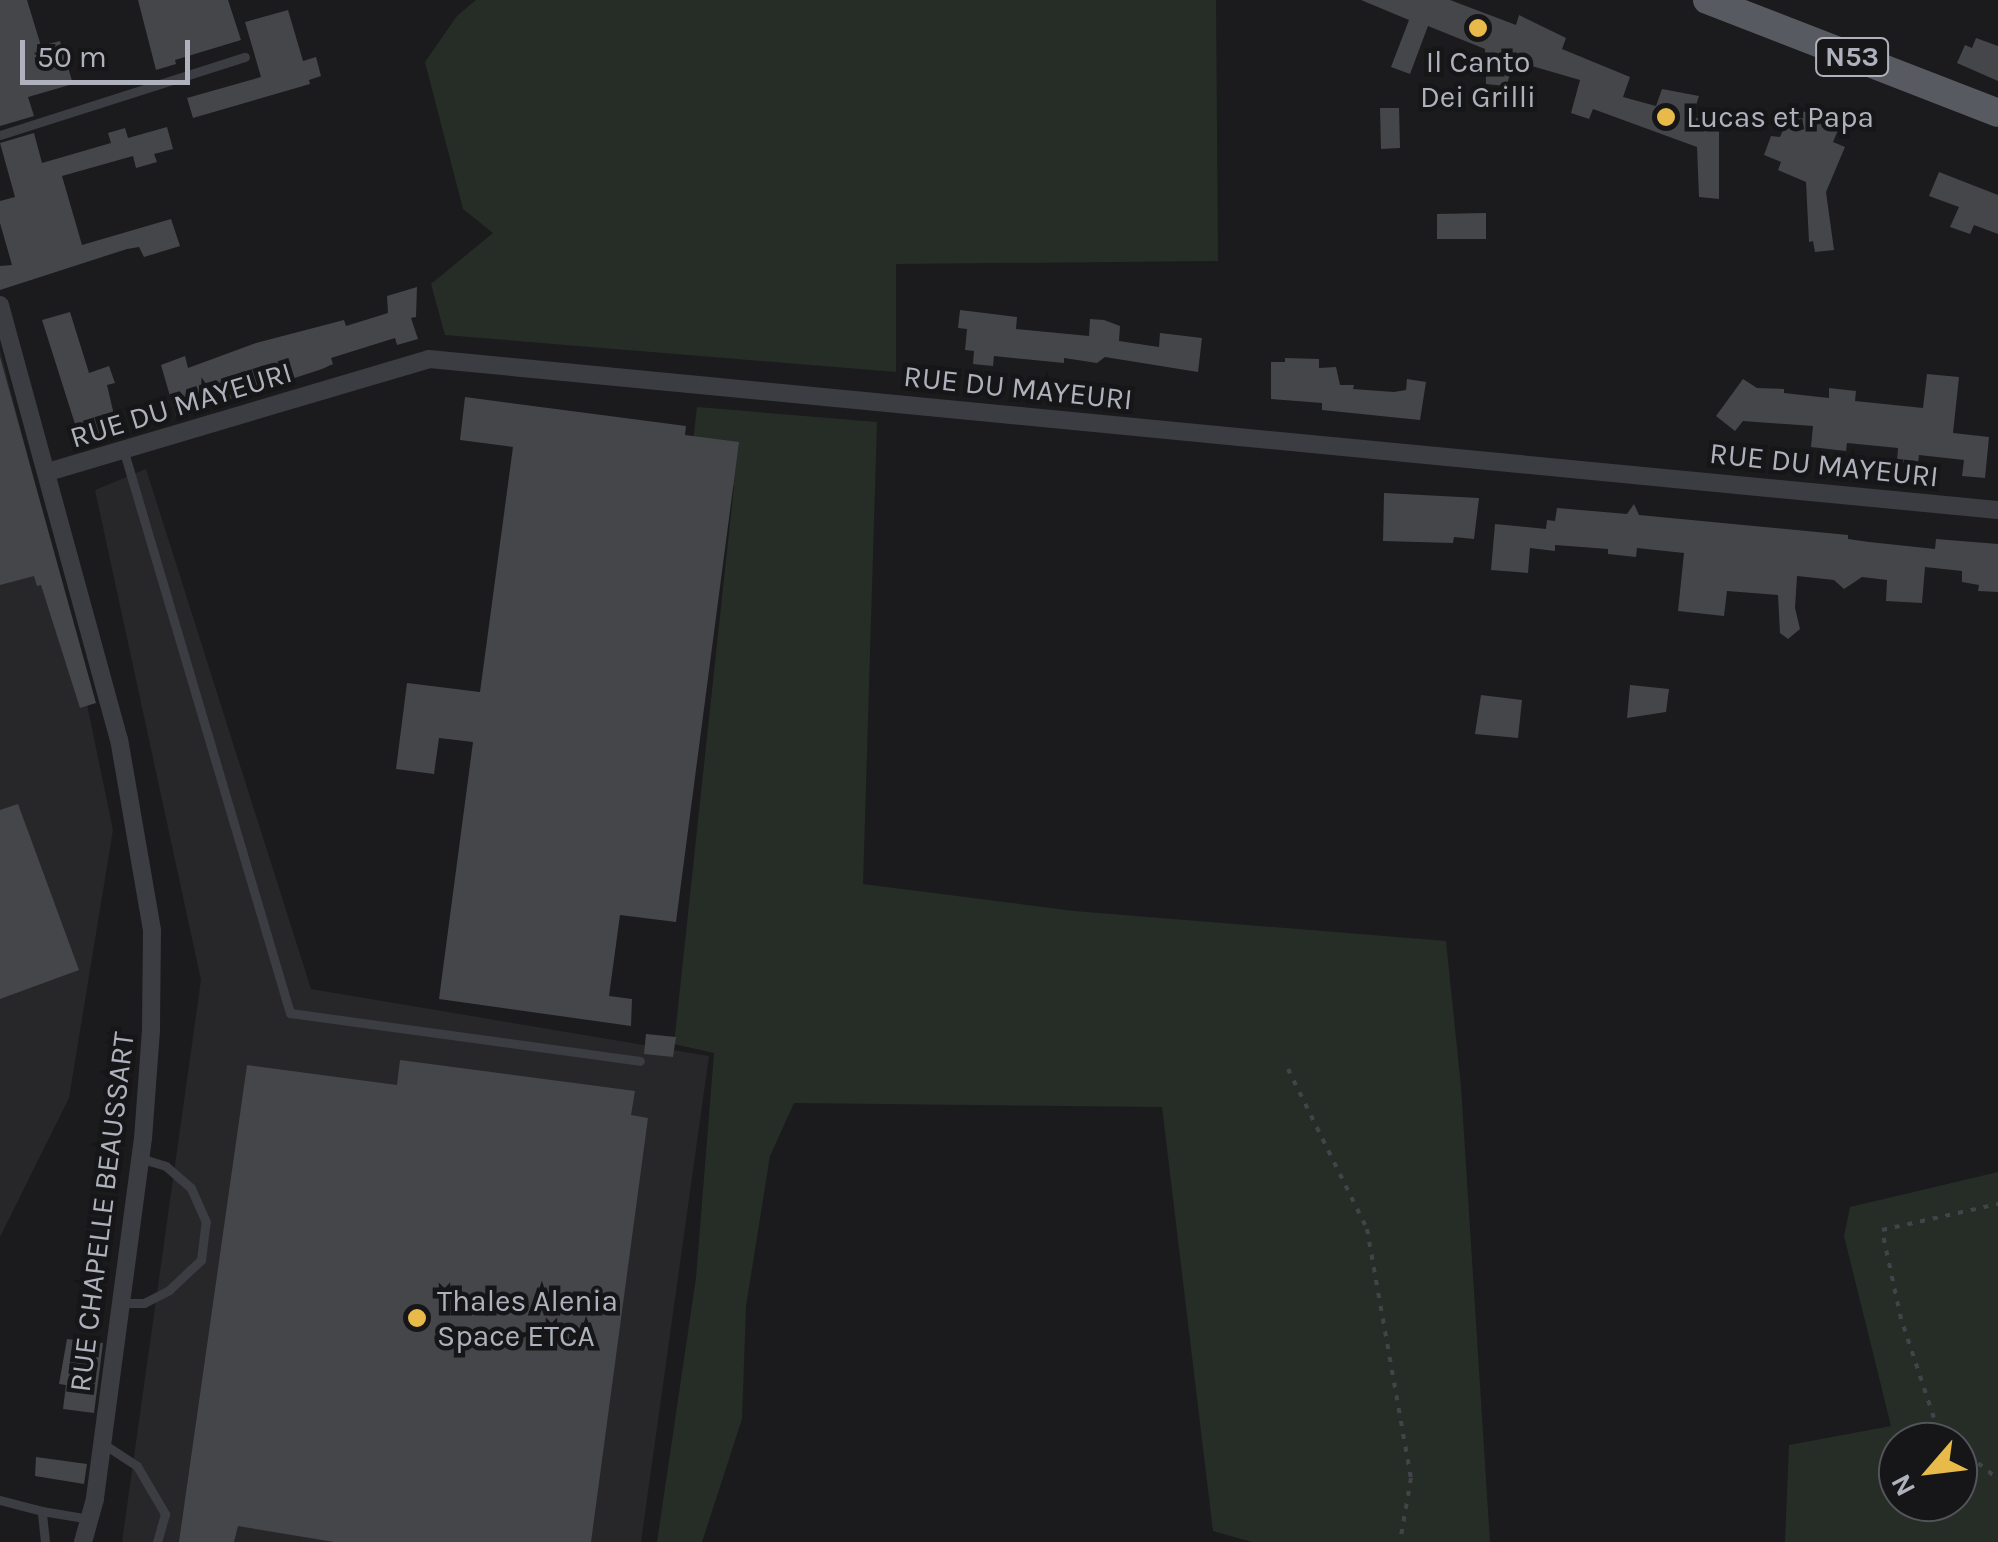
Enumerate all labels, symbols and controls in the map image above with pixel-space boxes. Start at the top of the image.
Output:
marker: Il Canto Dei Grilli [1467,17,1489,39]
scale bar [25,20,195,82]
road number: N53 [1814,34,1890,80]
text: 50 m [37,39,107,75]
place label: Il Canto Dei Grilli [1420,44,1536,114]
place label: Lucas et Papa [1686,99,1874,135]
marker: Lucas et Papa [1655,106,1677,128]
street label: RUE DU MAYEURI [66,354,296,456]
street label: RUE DU MAYEURI [902,358,1134,418]
street label: RUE DU MAYEURI [1708,435,1940,495]
street label: RUE CHAPELLE BEAUSSART [62,1030,142,1394]
place label: Thales Alenia Space ETCA [437,1283,618,1354]
marker: Thales Alenia Space ETCA [406,1307,428,1329]
north arrow [1878,1422,1978,1522]
text: N [1884,1469,1922,1502]

